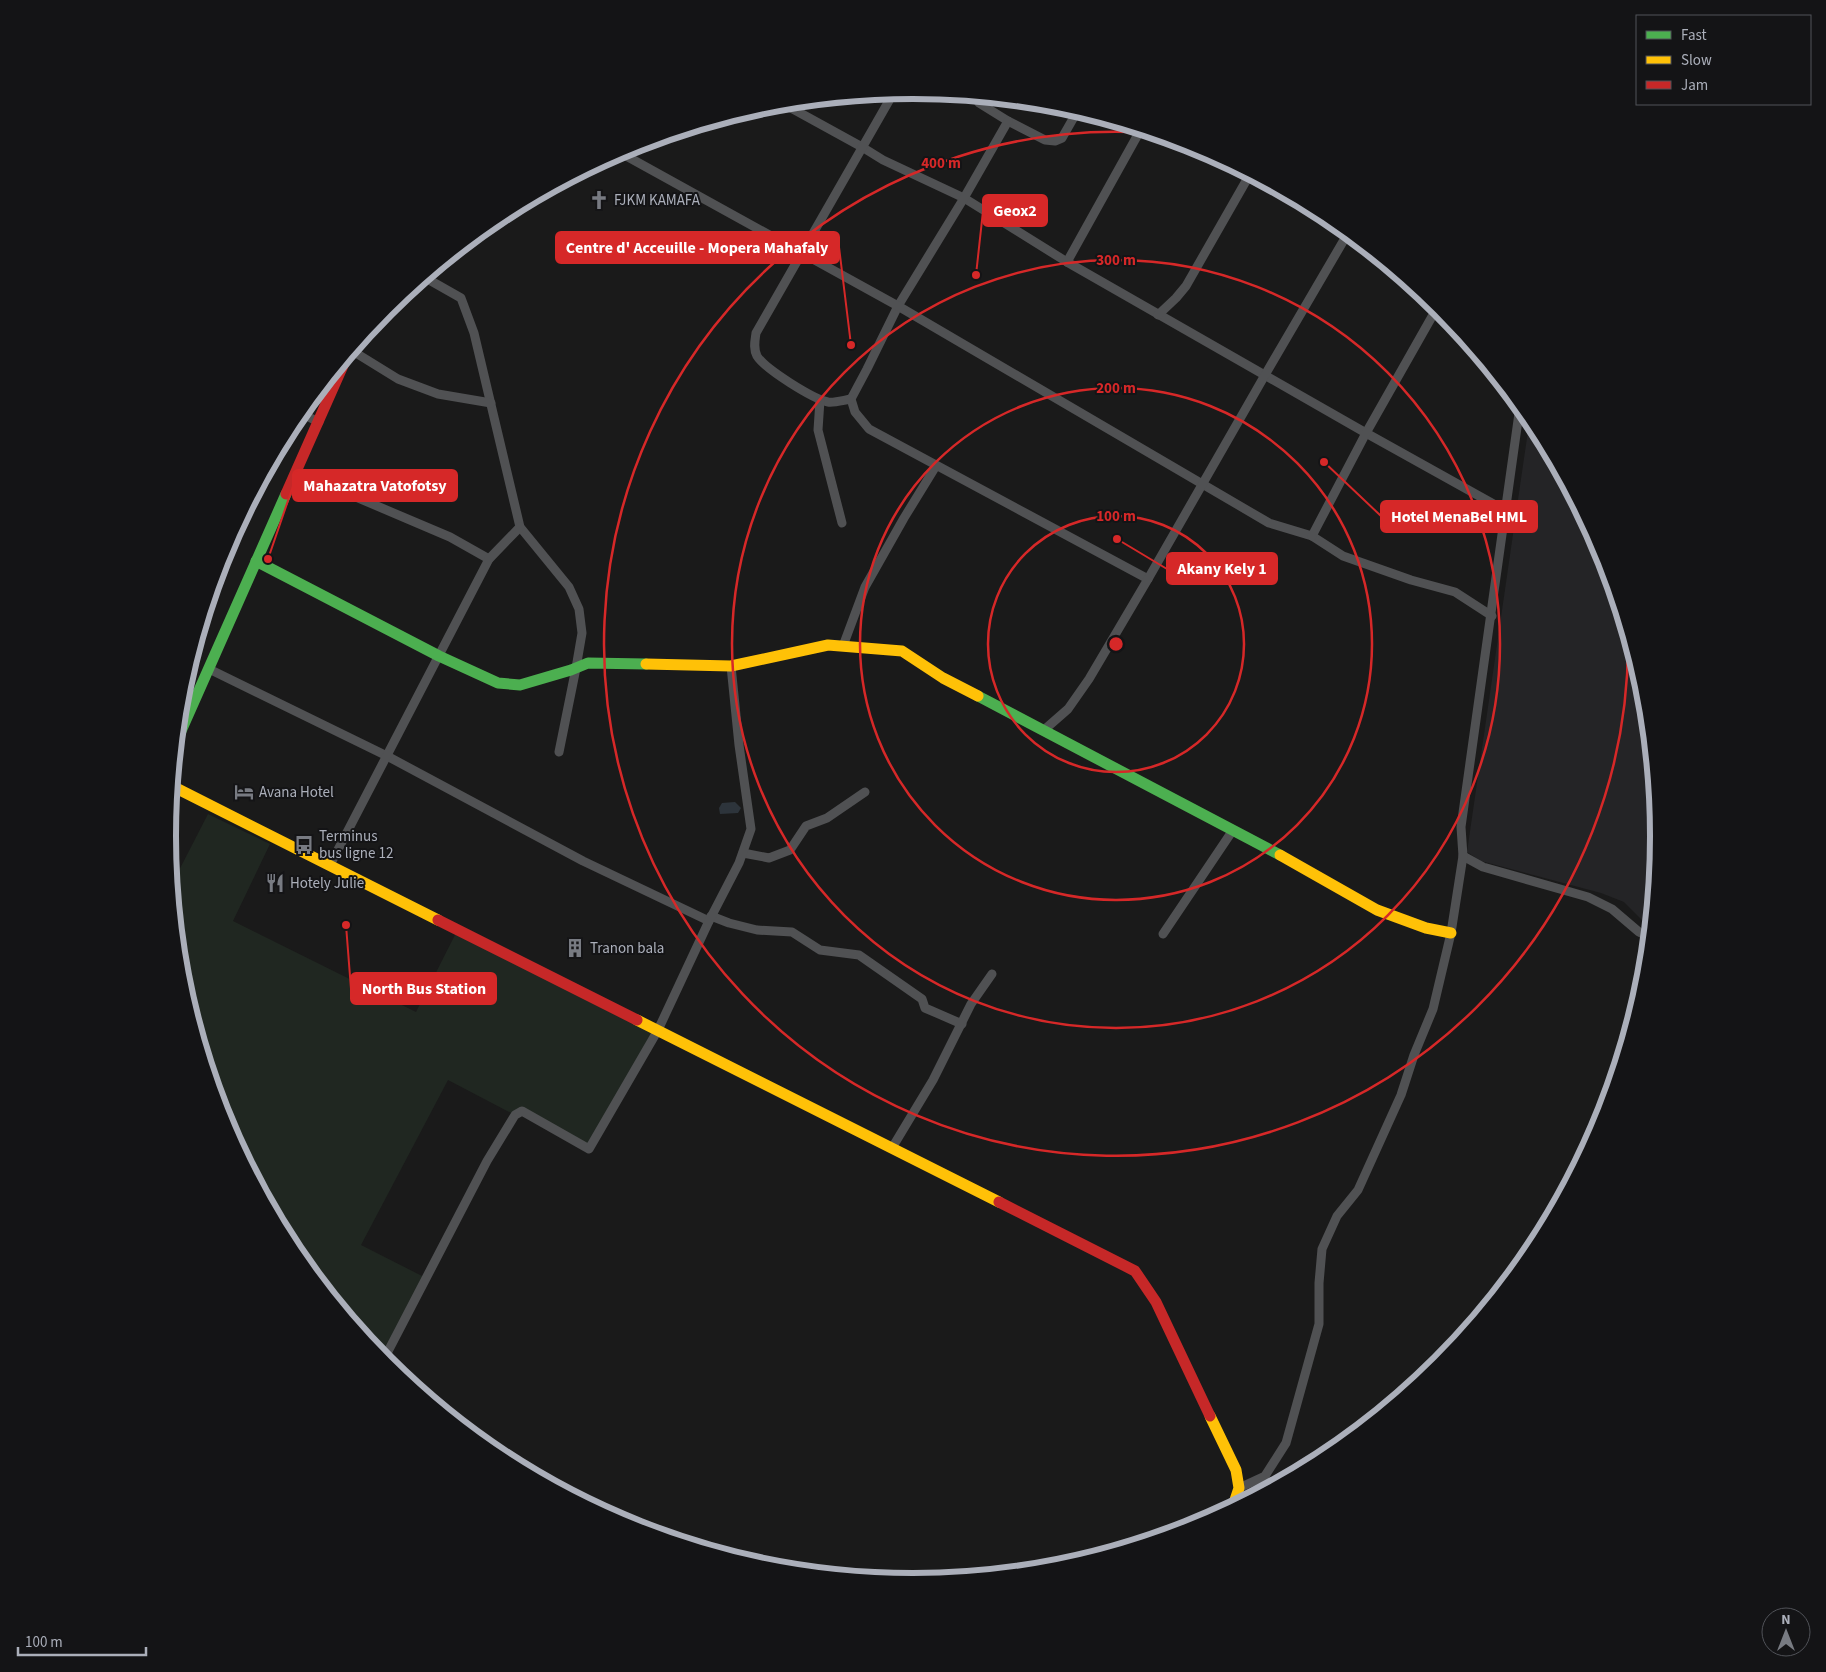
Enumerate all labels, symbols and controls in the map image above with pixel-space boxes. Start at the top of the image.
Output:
legend [1636,15,1811,105]
text: Fast [1681,25,1707,46]
text: Slow [1681,50,1712,71]
text: Jam [1681,75,1708,96]
text: 400 m [921,153,961,174]
church icon: FJKM KAMAFA [588,189,610,211]
place label: FJKM KAMAFA [614,190,701,211]
callout: Geox2 [983,195,1047,226]
text: Geox2 [993,200,1037,222]
callout: Centre d' Acceuille - Mopera Mahafaly [556,232,839,263]
text: Centre d' Acceuille - Mopera Mahafaly [566,237,829,259]
text: 300 m [1096,250,1136,271]
text: 200 m [1096,378,1136,399]
callout: Mahazatra Vatofotsy [293,470,457,501]
text: Mahazatra Vatofotsy [303,475,447,497]
callout: Hotel MenaBel HML [1381,501,1537,532]
text: 100 m [1096,506,1136,527]
text: Hotel MenaBel HML [1391,506,1527,528]
callout: Akany Kely 1 [1167,553,1277,584]
text: Akany Kely 1 [1176,558,1267,580]
centre of rings [1107,635,1125,653]
hotel icon: Avana Hotel [233,781,255,803]
place label: Avana Hotel [259,782,334,803]
place label: Terminus bus ligne 12 [319,826,393,864]
bus stop icon: Terminus bus ligne 12 [293,834,315,856]
restaurant icon: Hotely Julie [264,872,286,894]
place label: Hotely Julie [290,873,364,894]
building icon: Tranon bala [564,937,586,959]
place label: Tranon bala [590,938,664,959]
callout: North Bus Station [351,973,496,1004]
text: North Bus Station [362,978,486,1000]
north arrow [1761,1607,1811,1657]
text: N [1781,1610,1791,1630]
scale bar [18,1624,145,1656]
text: 100 m [25,1632,63,1653]

